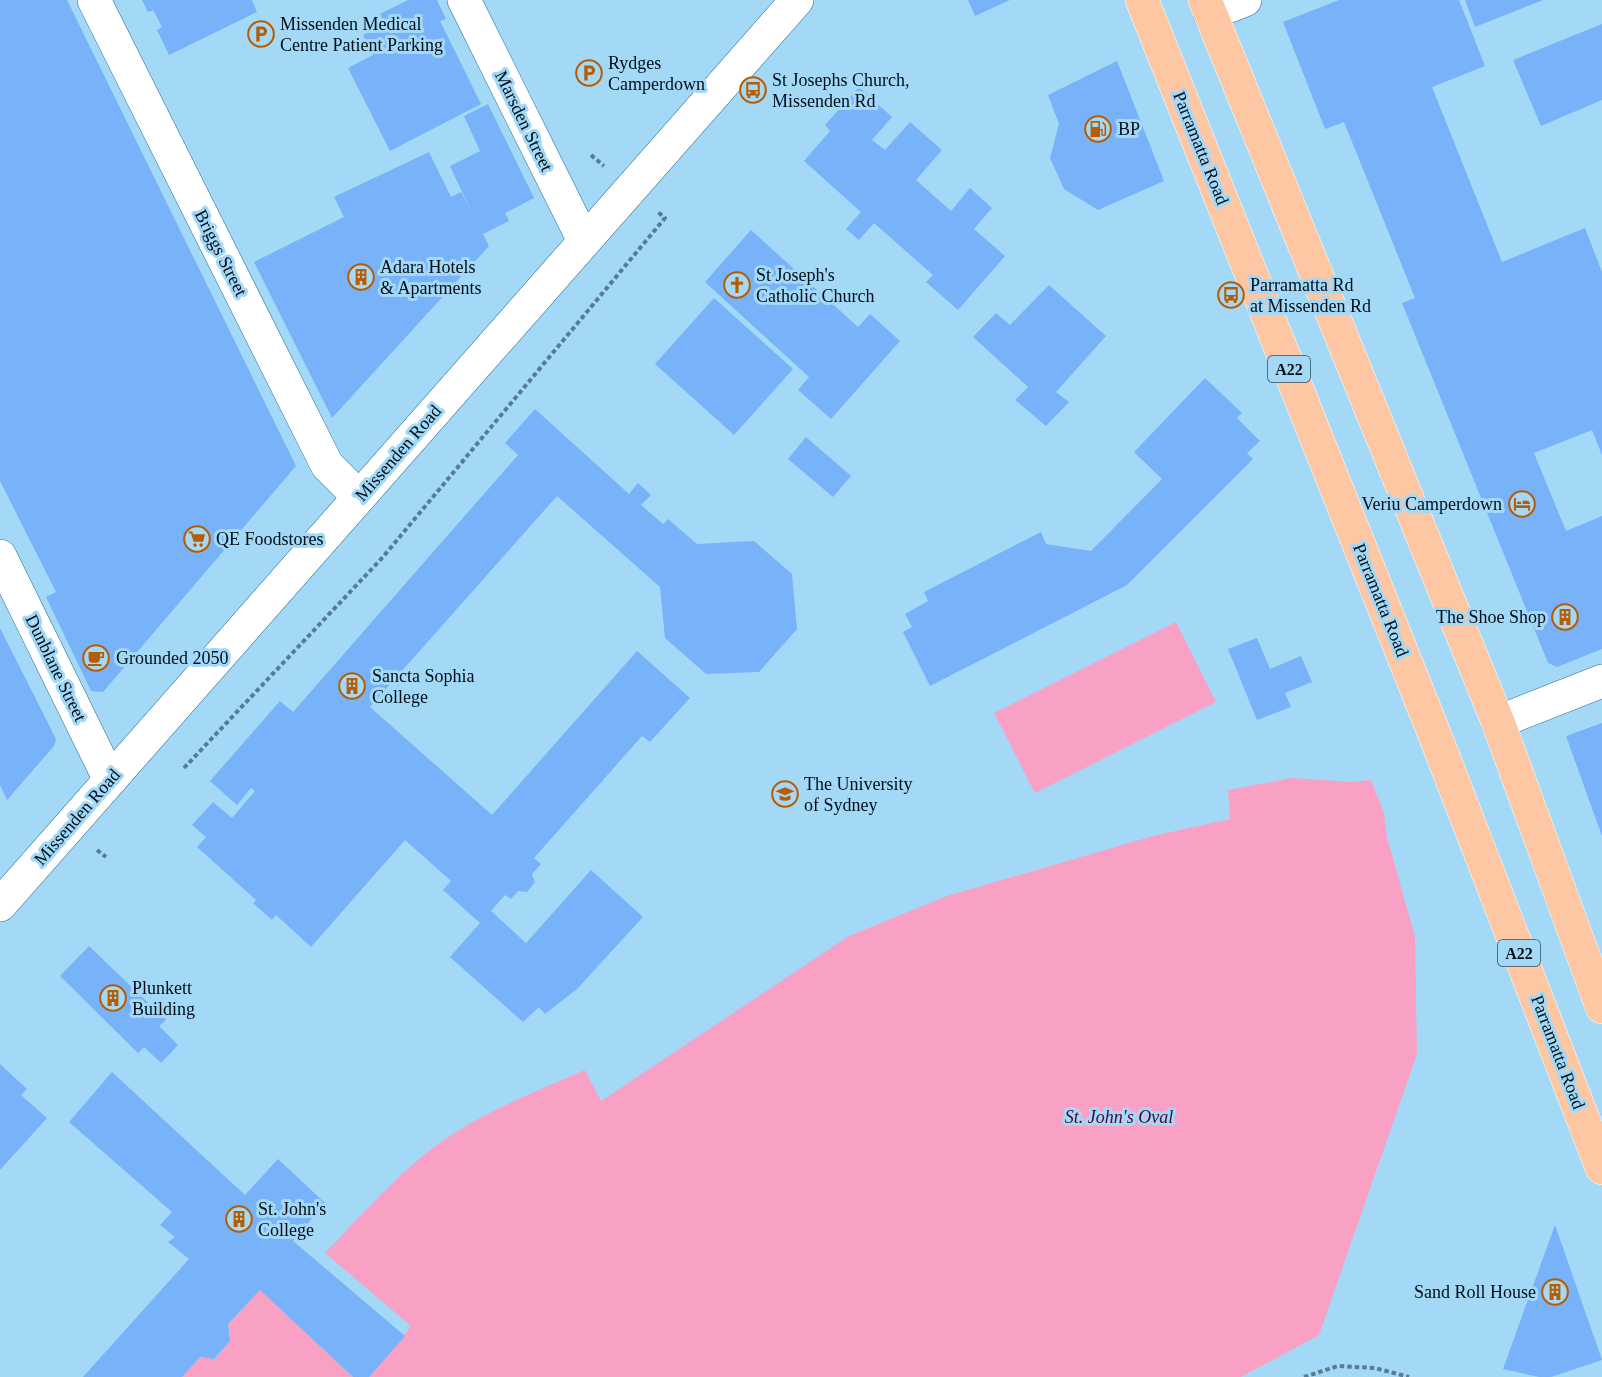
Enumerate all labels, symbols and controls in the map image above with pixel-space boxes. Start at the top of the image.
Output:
place label: Missenden Medical Centre Patient Parking [280,14,443,55]
parking icon: Missenden Medical Centre Patient Parking [246,19,276,49]
place label: Rydges Camperdown [608,53,705,94]
parking icon: Rydges Camperdown [574,58,604,88]
street label: Marsden Street [491,67,557,175]
place label: St Josephs Church, Missenden Rd [772,70,910,111]
bus stop icon: St Josephs Church, Missenden Rd [738,75,768,105]
street label: Parramatta Road [1169,88,1233,208]
fuel station icon: BP [1083,114,1113,144]
place label: BP [1118,119,1140,139]
street label: Briggs Street [191,206,251,300]
place label: Adara Hotels & Apartments [380,257,482,298]
building icon: Adara Hotels & Apartments [346,262,376,292]
place label: St Joseph's Catholic Church [756,265,874,306]
church icon: St Joseph's Catholic Church [722,270,752,300]
place label: Parramatta Rd at Missenden Rd [1250,275,1371,316]
bus stop icon: Parramatta Rd at Missenden Rd [1216,280,1246,310]
road number: A22 [1268,356,1310,382]
street label: Missenden Road [351,401,445,505]
hotel icon: Veriu Camperdown [1507,489,1537,519]
place label: Veriu Camperdown [1362,494,1502,514]
supermarket icon: QE Foodstores [182,524,212,554]
place label: QE Foodstores [216,529,324,549]
street label: Parramatta Road [1349,540,1413,660]
building icon: The Shoe Shop [1550,602,1580,632]
place label: The Shoe Shop [1436,607,1546,627]
street label: Dunblane Street [21,611,91,725]
cafe icon: Grounded 2050 [81,643,111,673]
place label: Grounded 2050 [116,648,228,668]
place label: Sancta Sophia College [372,666,474,707]
building icon: Sancta Sophia College [337,671,367,701]
street label: Missenden Road [30,765,124,869]
place label: The University of Sydney [804,774,912,815]
school or university icon: The University of Sydney [770,779,800,809]
road number: A22 [1498,940,1540,966]
place label: Plunkett Building [132,978,195,1019]
building icon: Plunkett Building [98,983,128,1013]
street label: Parramatta Road [1527,992,1589,1112]
park label: St. John's Oval [1065,1107,1173,1127]
place label: St. John's College [258,1199,326,1240]
building icon: St. John's College [224,1204,254,1234]
building icon: Sand Roll House [1540,1277,1570,1307]
place label: Sand Roll House [1414,1282,1536,1302]

